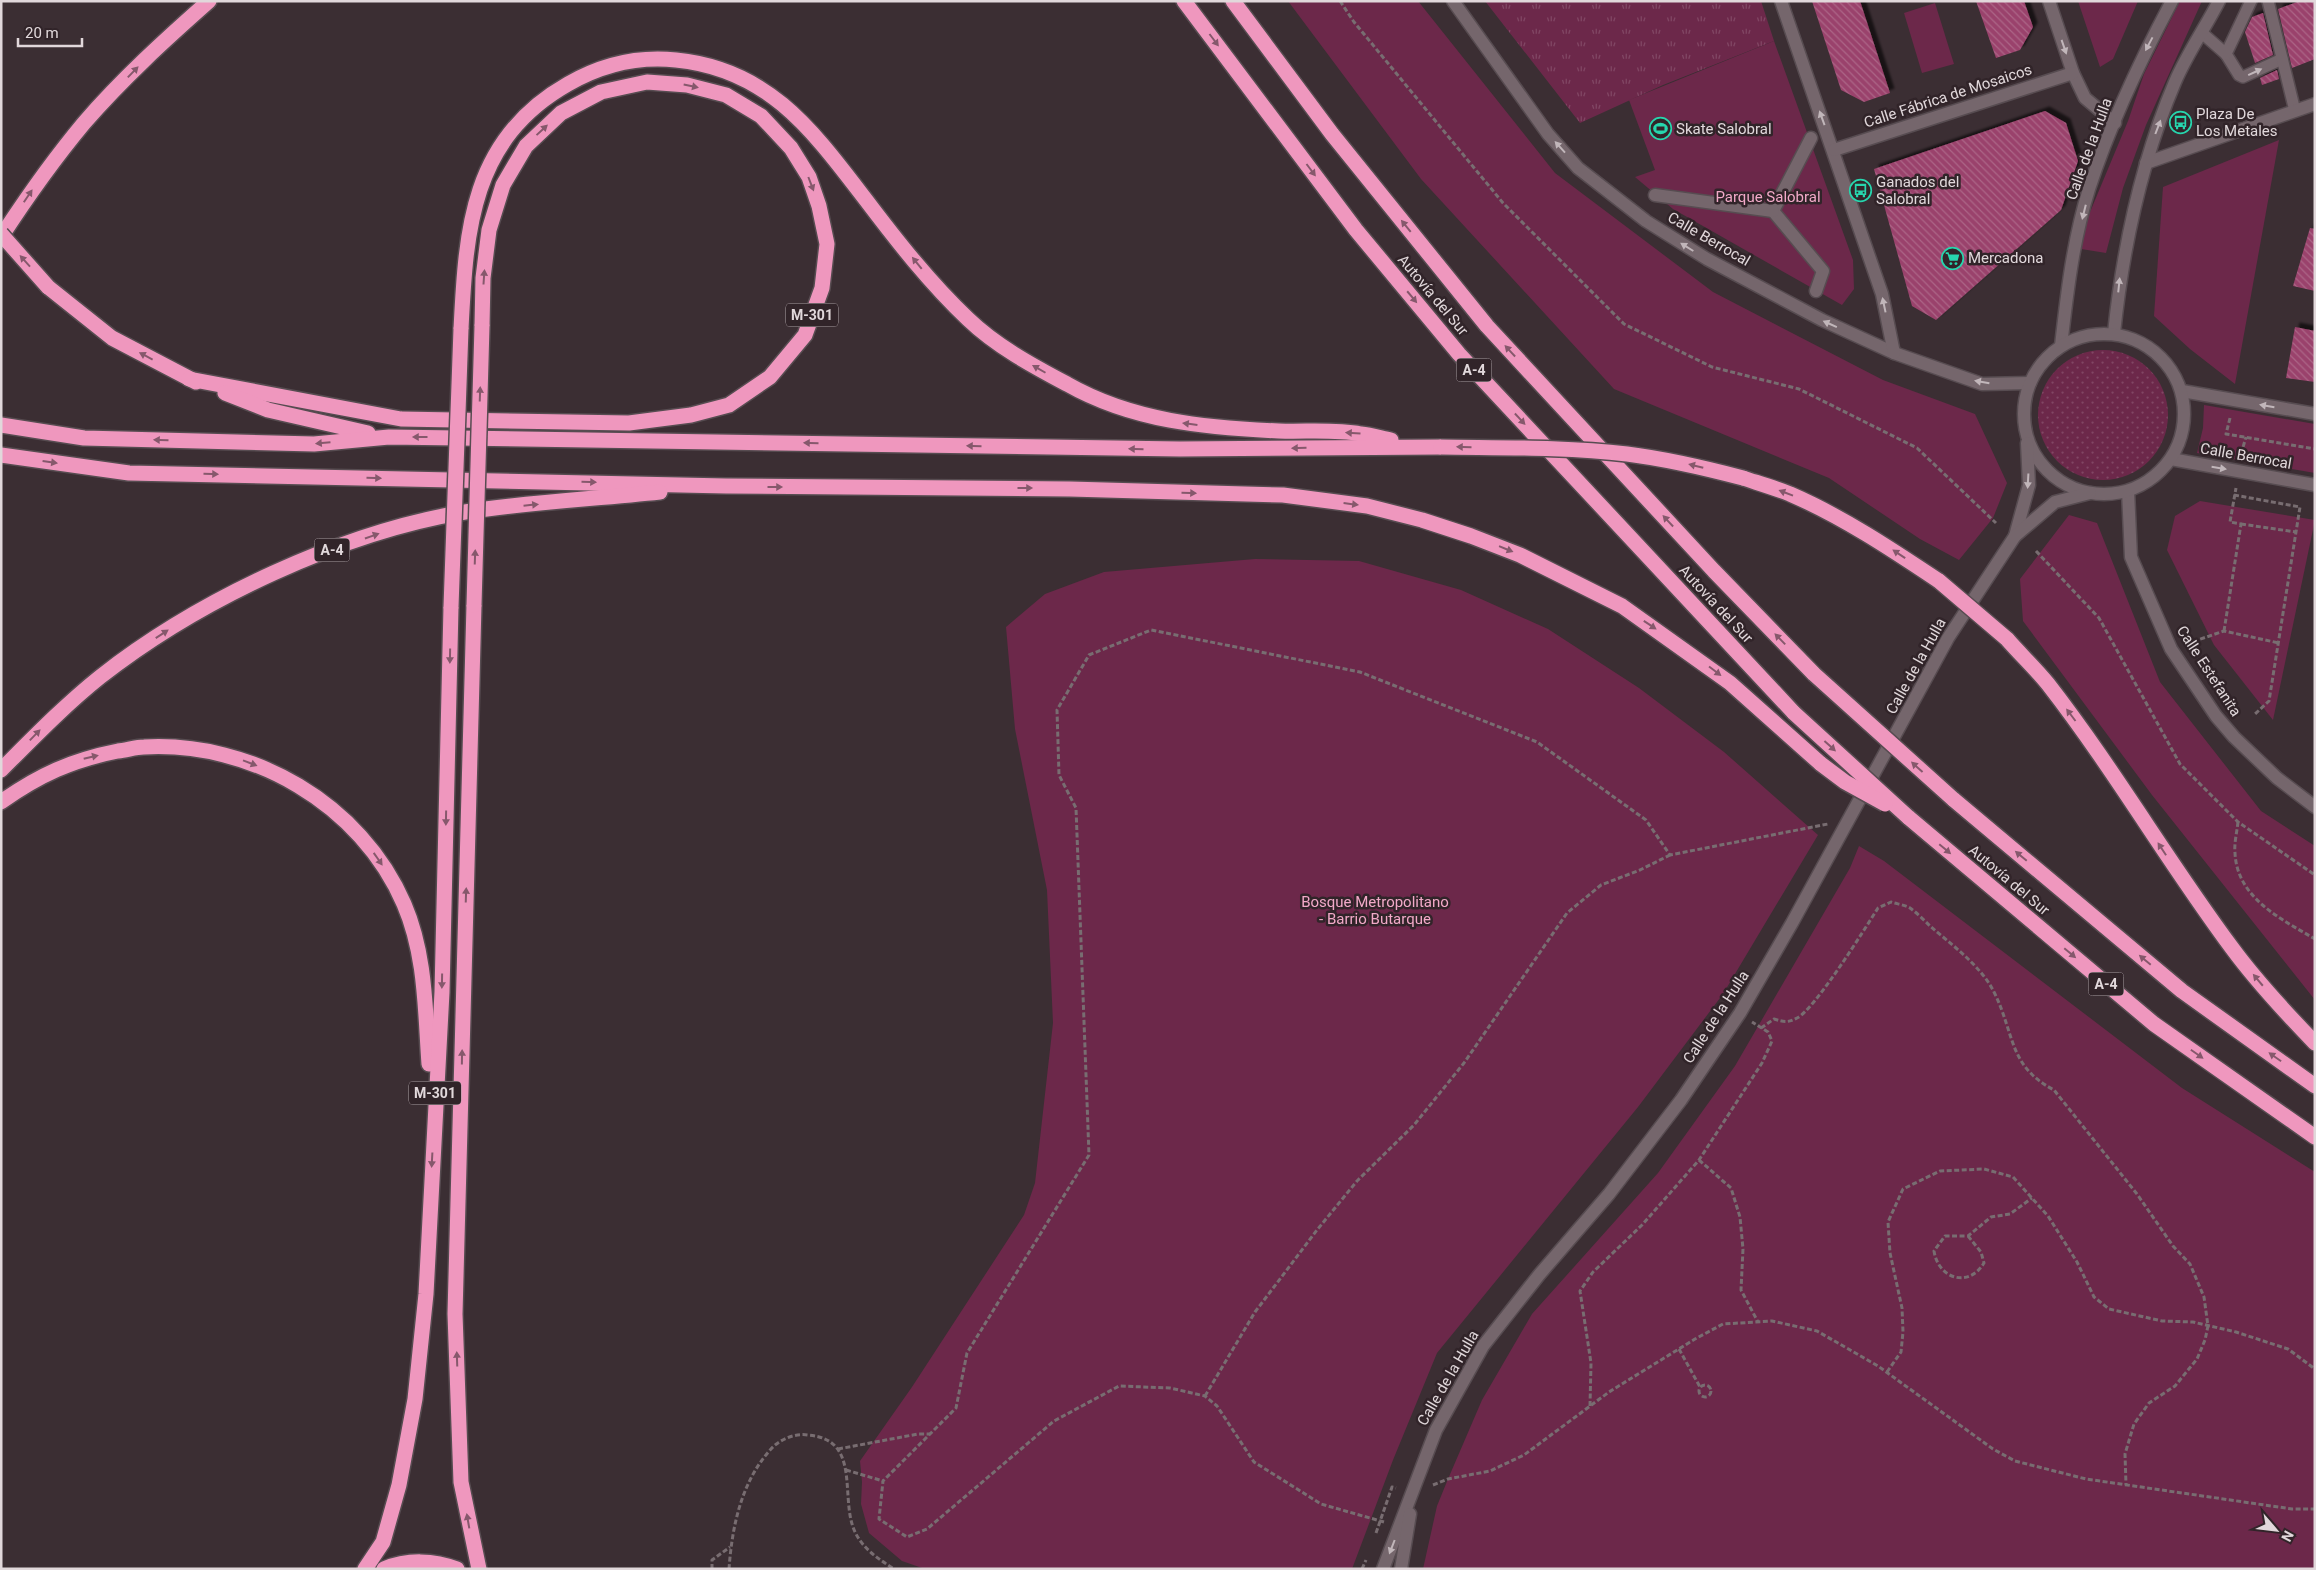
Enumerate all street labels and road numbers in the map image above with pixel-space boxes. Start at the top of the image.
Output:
street label: Calle Fábrica de Mosaicos [1862,60,2034,132]
street label: Calle de la Hulla [2062,96,2116,202]
street label: Calle Berrocal [1664,208,1754,270]
street label: Autovía del Sur [1394,251,1472,339]
road number: M-301 [786,304,838,326]
road number: A-4 [1456,358,1492,382]
street label: Calle Berrocal [2199,439,2293,473]
road number: A-4 [314,538,350,562]
street label: Autovía del Sur [1675,561,1757,647]
street label: Calle de la Hulla [1882,615,1950,717]
street label: Calle Estefanita [2173,622,2245,720]
street label: Autovía del Sur [1965,841,2053,919]
street label: Calle de la Hulla [1679,967,1753,1067]
road number: A-4 [2088,972,2124,996]
road number: M-301 [409,1082,461,1104]
street label: Calle de la Hulla [1413,1327,1483,1429]

